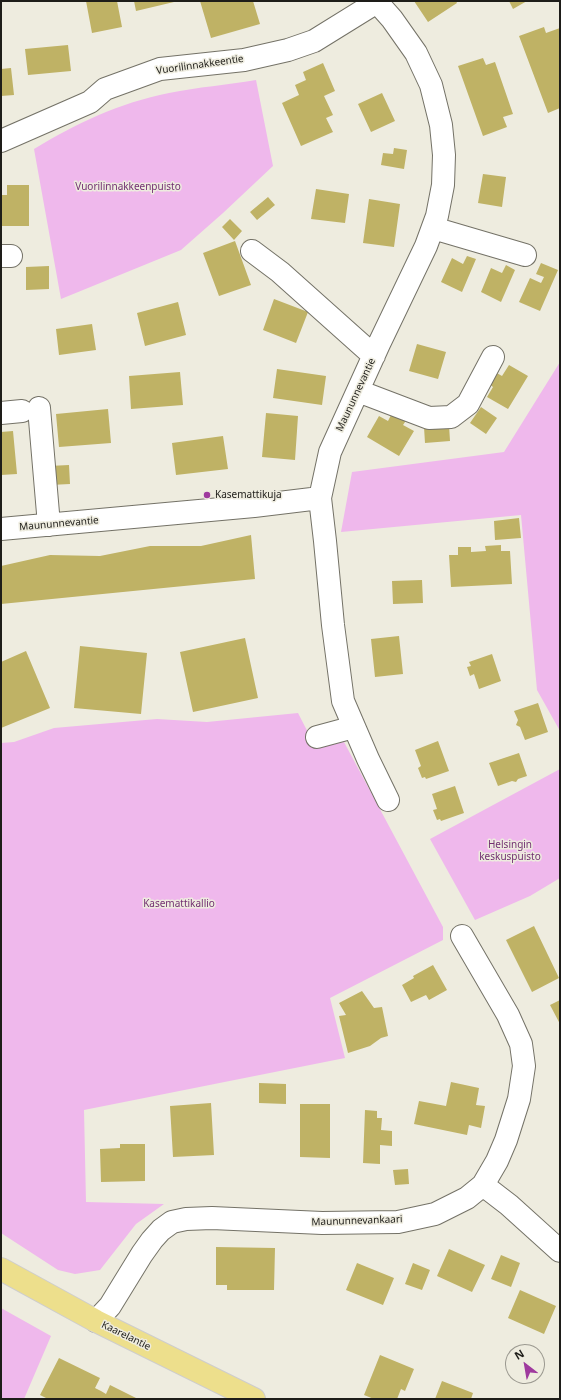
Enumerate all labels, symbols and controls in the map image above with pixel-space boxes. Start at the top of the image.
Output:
street label: Vuorilinnakkeentie [156,53,244,77]
park label: Vuorilinnakkeenpuisto [75,181,181,193]
street label: Maununnevantie [334,356,378,434]
place label: Kasemattikuja [215,489,282,501]
marker: Kasemattikuja [202,490,212,500]
street label: Maununnevantie [19,515,99,533]
park label: Helsingin keskuspuisto [479,839,541,862]
park label: Kasemattikallio [143,898,215,910]
street label: Maununnevankaari [311,1213,403,1229]
street label: Kaarelantie [99,1319,153,1353]
north arrow [505,1344,545,1384]
text: N [511,1345,527,1363]

